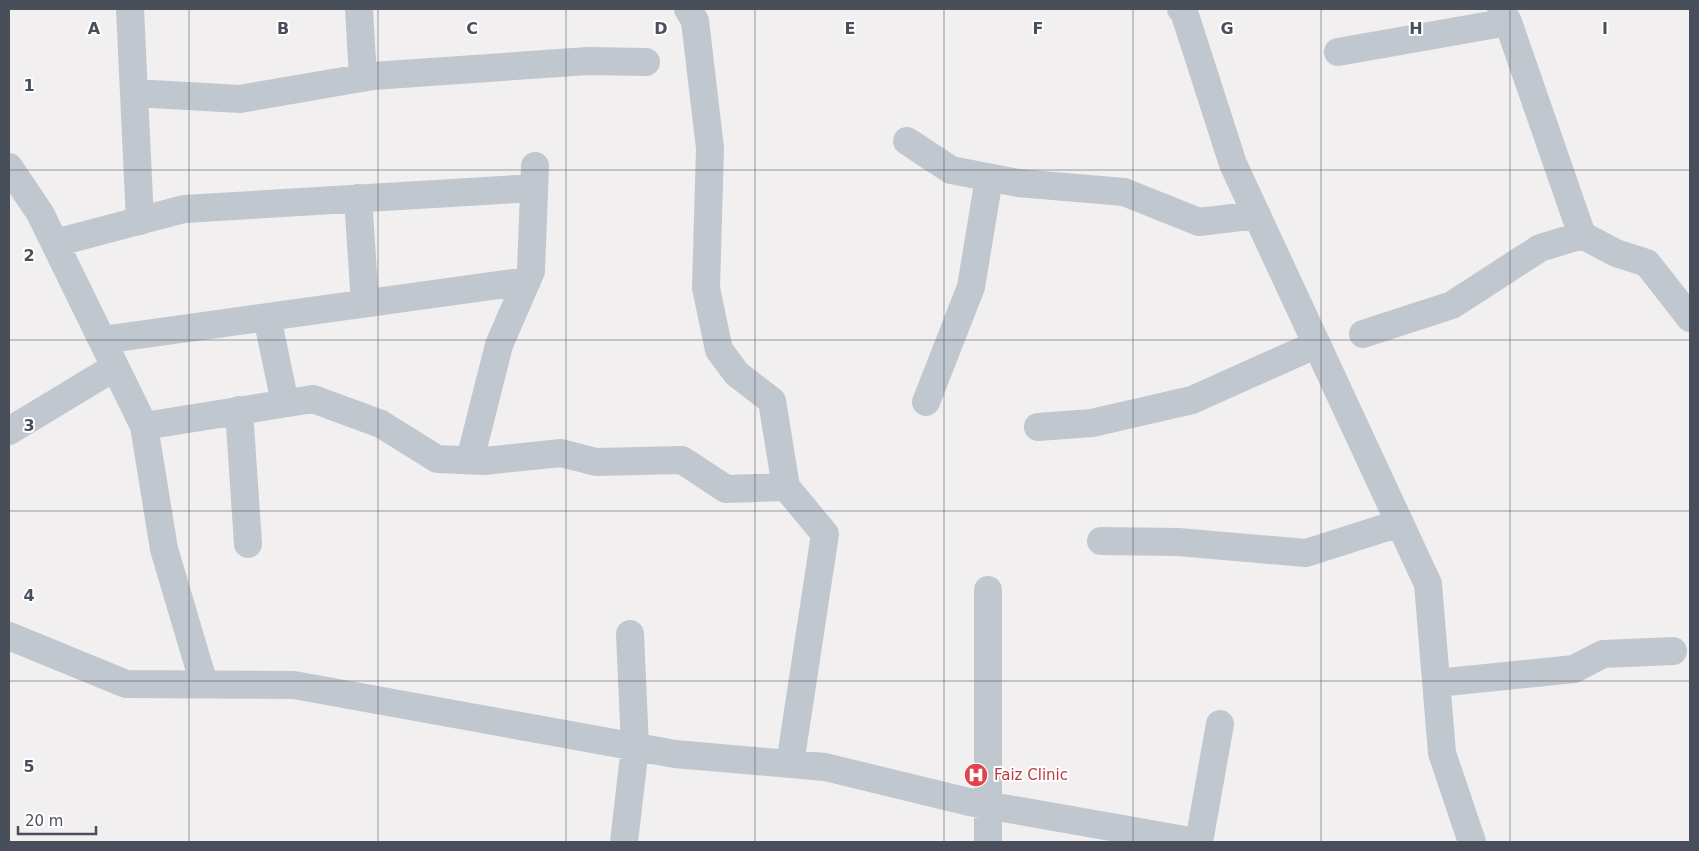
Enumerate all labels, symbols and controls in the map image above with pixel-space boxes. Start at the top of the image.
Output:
text: A [88,19,101,38]
text: B [277,19,289,38]
text: C [466,19,478,38]
text: D [654,19,668,38]
text: E [845,19,855,38]
text: F [1033,19,1043,38]
text: G [1220,19,1234,38]
text: H [1409,19,1423,38]
text: I [1602,19,1608,38]
text: 1 [23,76,35,95]
text: 2 [23,246,35,265]
text: 3 [23,416,35,435]
text: 4 [23,586,35,605]
text: 5 [23,757,35,776]
hospital icon: Faiz Clinic [963,762,989,788]
place label: Faiz Clinic [994,766,1068,784]
scale bar [18,804,95,836]
text: 20 m [25,812,63,830]

